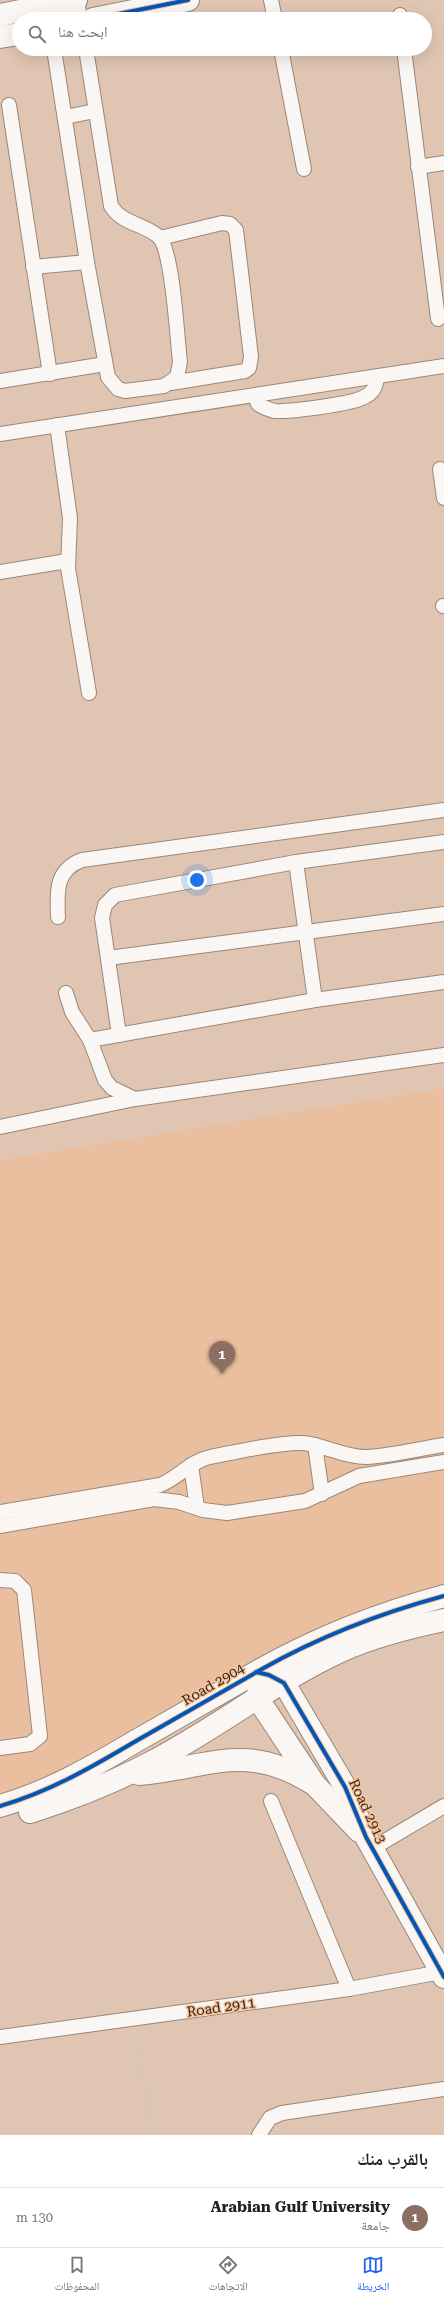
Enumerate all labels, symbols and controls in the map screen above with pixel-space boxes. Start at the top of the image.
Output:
search box [12,12,432,56]
icon: search [26,23,48,45]
text: ابحث هنا [58,23,108,41]
your location [187,870,207,890]
pin: 1 [209,1341,235,1374]
street label: Road 2904 [179,1660,247,1708]
street label: Road 2913 [346,1776,390,1846]
street label: Road 2911 [186,1994,257,2020]
text: بالقرب منك [357,2149,428,2169]
text: Arabian Gulf University [211,2198,390,2216]
text: 130 m [16,2210,53,2225]
text: 1 [411,2210,419,2225]
text: جامعة [361,2218,390,2233]
tab: المحفوظات [55,2254,99,2297]
tab: الاتجاهات [209,2254,248,2297]
tab: الخريطة [357,2254,389,2297]

